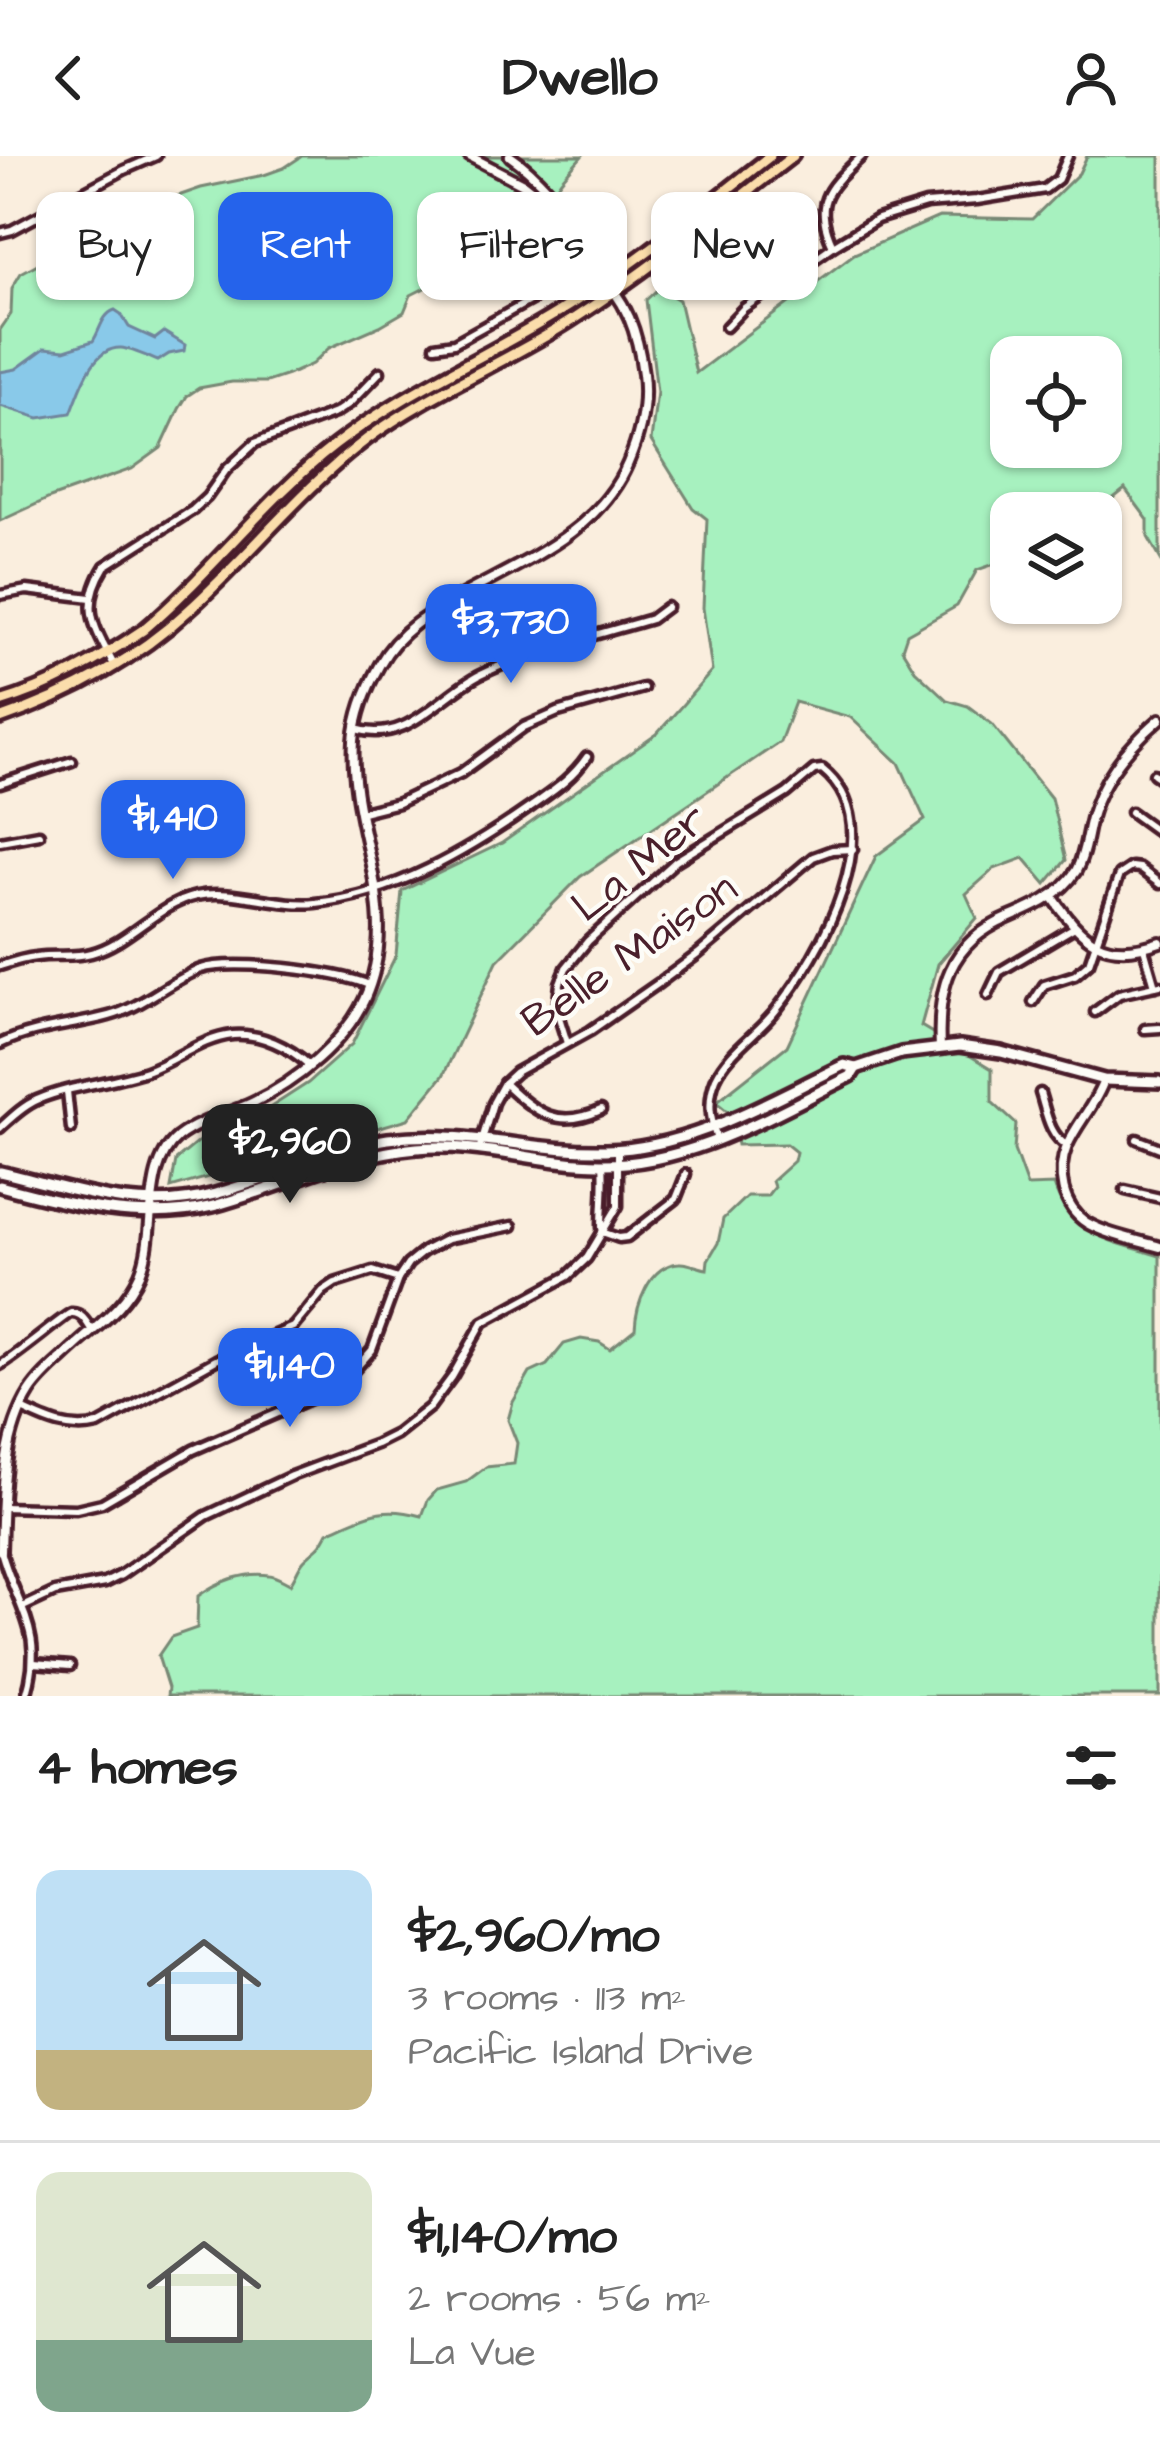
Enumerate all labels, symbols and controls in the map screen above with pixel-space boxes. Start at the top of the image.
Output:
text: Dwello [502,41,658,116]
icon: back [36,45,102,111]
icon: person [1058,45,1124,111]
chip: Buy [36,192,194,300]
chip: Rent [218,192,393,300]
chip: Filters [417,192,627,300]
chip: New [651,192,818,300]
map controls [990,336,1122,624]
button: locate [990,336,1122,468]
button: layers [990,492,1122,624]
pin: $3,730 [413,584,609,686]
text: $3,730 [453,596,569,650]
pin: $1,410 [75,780,271,882]
street label: La Mer [559,789,721,937]
text: $1,410 [128,792,218,846]
street label: Belle Maison [509,858,750,1053]
pin: $2,960 [192,1104,388,1206]
text: $2,960 [229,1116,351,1170]
pin: $1,140 [192,1328,388,1430]
text: $1,140 [245,1340,335,1394]
text: 4 homes [36,1733,238,1804]
icon: filters [1058,1735,1124,1801]
text: $2,960/mo [408,1901,659,1972]
icon: home [132,1918,276,2062]
text: 3 rooms · 113 m² [408,1972,686,2026]
text: Pacific Island Drive [408,2026,753,2080]
text: $1,140/mo [408,2202,617,2273]
icon: home [132,2220,276,2364]
text: 2 rooms · 56 m² [408,2273,711,2327]
text: La Vue [408,2327,536,2381]

